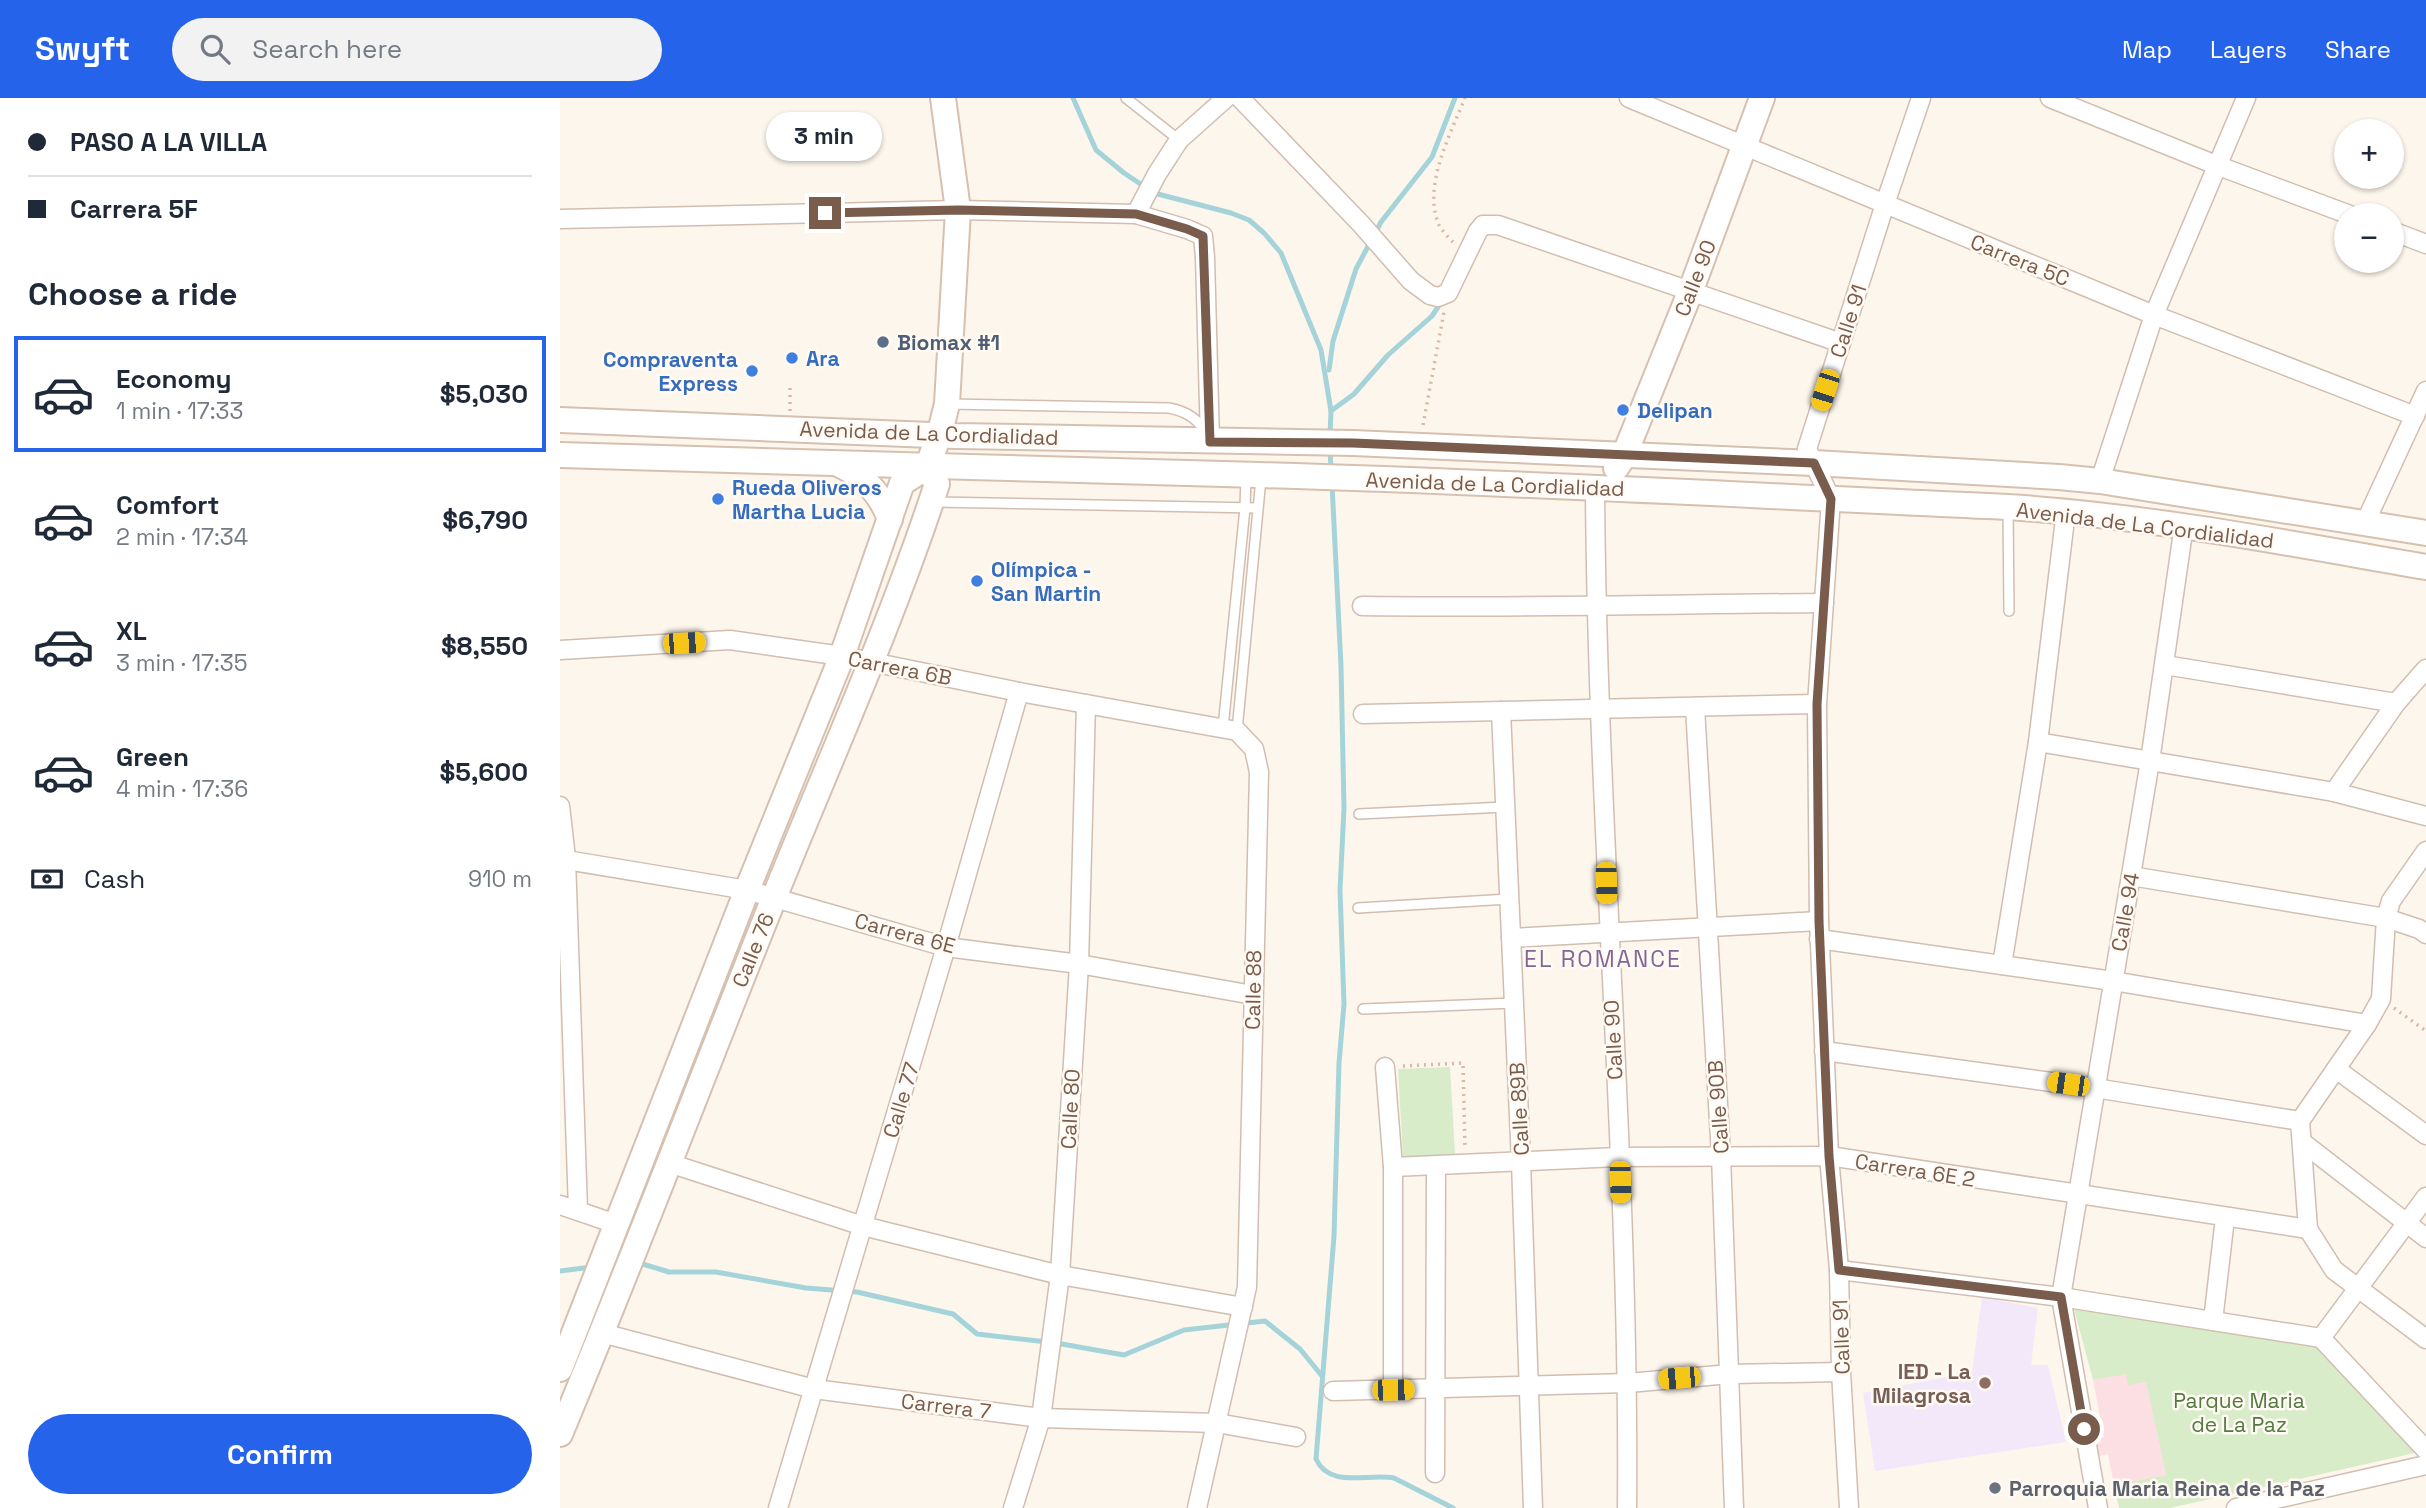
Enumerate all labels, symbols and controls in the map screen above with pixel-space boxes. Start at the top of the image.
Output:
search box [172,18,662,81]
text: Swyft [35,28,130,70]
icon: search [196,30,234,68]
text: Search here [252,32,402,66]
text: Map [2122,34,2172,65]
text: Layers [2210,34,2287,65]
text: Share [2325,34,2391,65]
callout: 3 min [767,111,883,160]
map controls [2334,119,2404,273]
button: + [2334,119,2404,189]
text: 3 min [794,121,854,151]
text: PASO A LA VILLA [70,125,267,159]
text: Carrera 5F [70,192,198,226]
route end [809,197,841,229]
button: − [2334,203,2404,273]
street label: Carrera 5C [1966,228,2074,292]
street label: Calle 90 [1668,236,1722,320]
text: Choose a ride [28,274,238,314]
street label: Calle 91 [1824,281,1872,361]
place label: Biomax #1 [897,329,1000,356]
marker: Biomax #1 [875,334,891,350]
place label: Ara [806,345,840,372]
place label: Compraventa Express [603,346,738,397]
marker: Ara [784,350,800,366]
text: Economy [116,362,232,396]
icon: car [32,363,95,426]
marker: Compraventa Express [744,363,760,379]
car [1809,367,1842,413]
text: $5,030 [440,377,528,411]
text: 1 min · 17:33 [116,396,243,426]
place label: Delipan [1637,397,1713,424]
marker: Delipan [1615,402,1631,418]
street label: Avenida de La Cordialidad [799,415,1059,451]
street label: Avenida de La Cordialidad [1365,466,1625,502]
place label: Rueda Oliveros Martha Lucia [732,474,882,525]
text: Comfort [116,488,219,522]
icon: car [32,489,95,552]
marker: Rueda Oliveros Martha Lucia [710,491,726,507]
street label: Avenida de La Cordialidad [2015,496,2275,554]
text: $6,790 [442,503,528,537]
text: 2 min · 17:34 [116,522,248,552]
place label: Olímpica - San Martin [991,556,1101,607]
marker: Olímpica - San Martin [969,573,985,589]
text: XL [116,614,147,648]
icon: car [32,615,95,678]
text: $8,550 [441,629,528,663]
car [663,631,706,655]
street label: Carrera 6B [846,645,954,691]
text: 3 min · 17:35 [116,648,248,678]
text: Green [116,740,189,774]
icon: car [32,741,95,804]
text: $5,600 [439,755,528,789]
text: 4 min · 17:36 [116,774,248,804]
icon: cash [28,860,66,898]
text: Cash [84,862,145,896]
car [1595,862,1618,904]
text: 910 m [468,864,532,894]
street label: Calle 94 [2105,870,2145,954]
street label: Carrera 6E [852,907,958,959]
street label: Calle 76 [726,909,780,991]
district label: EL ROMANCE [1524,944,1682,974]
street label: Calle 88 [1239,950,1267,1030]
street label: Calle 90 [1597,999,1629,1081]
street label: Calle 77 [877,1059,925,1141]
street label: Calle 90B [1701,1059,1735,1155]
street label: Calle 89B [1503,1062,1535,1156]
street label: Calle 80 [1054,1068,1086,1150]
car [2046,1071,2091,1097]
street label: Carrera 6E 2 [1853,1147,1977,1193]
car [1609,1161,1632,1203]
street label: Calle 91 [1826,1299,1856,1375]
place label: IED - La Milagrosa [1872,1358,1971,1409]
car [1658,1366,1701,1390]
marker: IED - La Milagrosa [1977,1375,1993,1391]
car [1372,1379,1415,1401]
street label: Carrera 7 [900,1387,993,1425]
park label: Parque Maria de La Paz [2173,1387,2305,1438]
route start [2068,1413,2100,1445]
button: Confirm [28,1414,532,1494]
place label: Parroquia Maria Reina de la Paz [2009,1475,2325,1502]
marker: Parroquia Maria Reina de la Paz [1987,1480,2003,1496]

